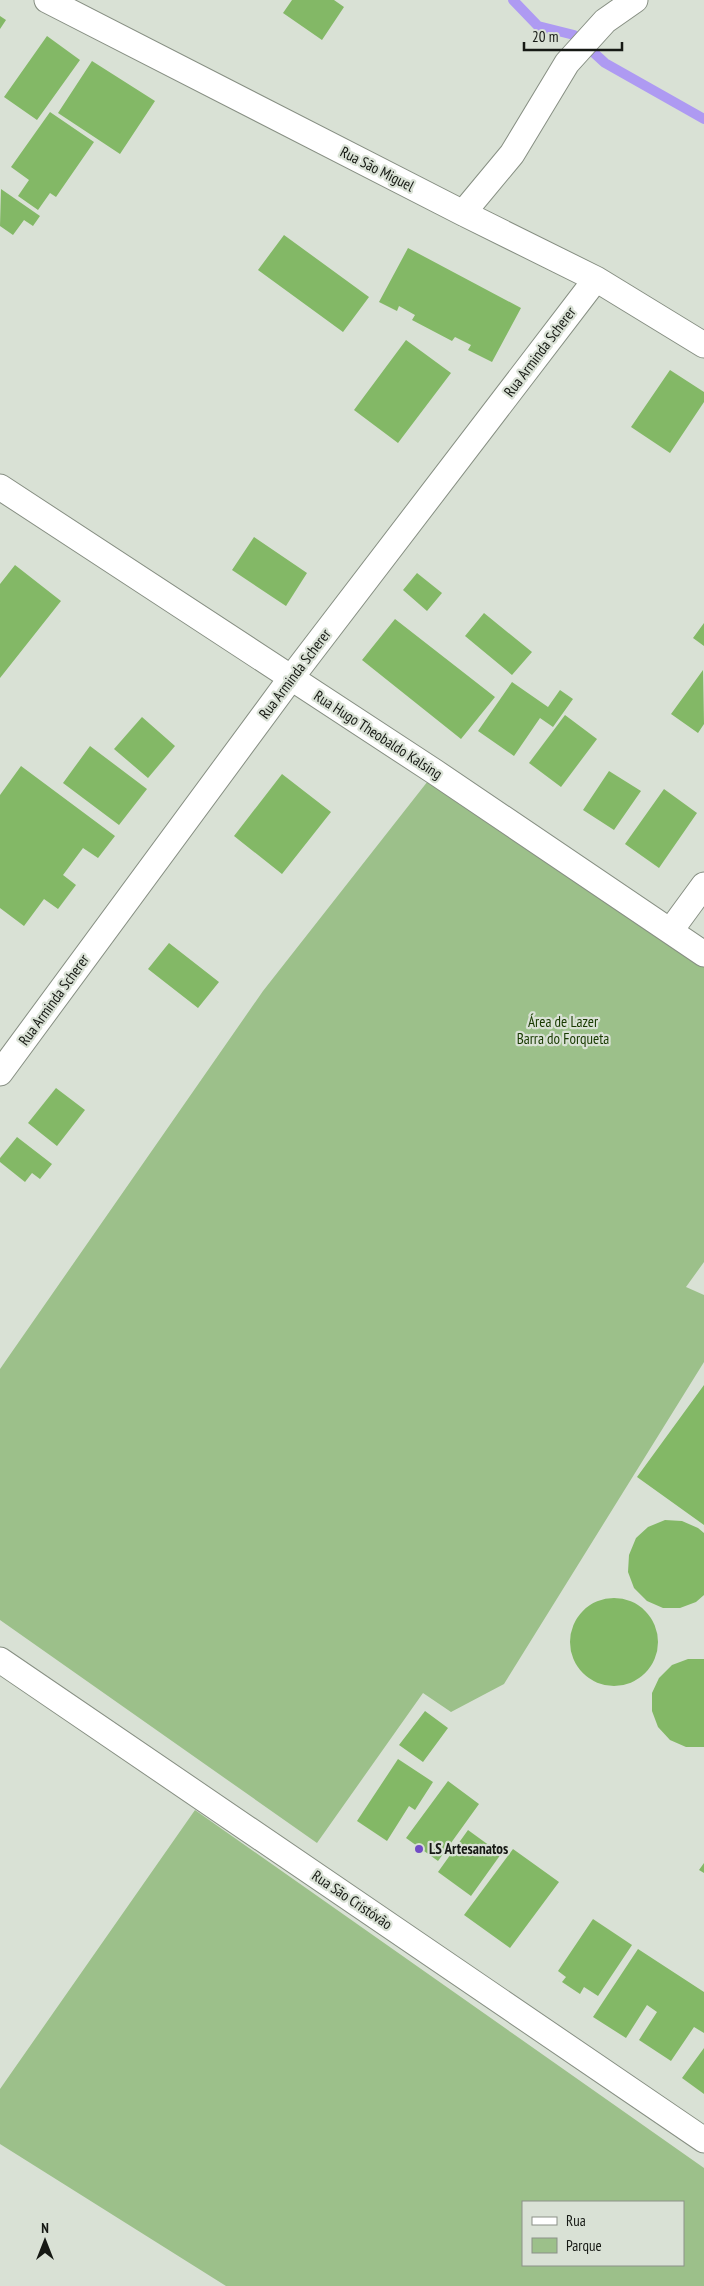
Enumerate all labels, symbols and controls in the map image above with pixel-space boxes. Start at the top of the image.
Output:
scale bar [524,20,622,52]
text: 20 m [532,27,558,46]
street label: Rua São Miguel [337,142,418,196]
street label: Rua Arminda Scherer [500,302,580,401]
street label: Rua Arminda Scherer [255,624,335,723]
street label: Rua Hugo Theobaldo Kalsing [311,686,446,783]
street label: Rua Arminda Scherer [14,950,94,1049]
park label: Área de Lazer Barra do Forqueta [517,1012,609,1048]
place label: LS Artesanatos [429,1839,508,1858]
marker: LS Artesanatos [413,1843,425,1855]
street label: Rua São Cristóvão [309,1866,396,1933]
legend [522,2201,684,2266]
text: Rua [566,2211,586,2230]
north arrow [20,2216,70,2266]
text: N [41,2219,49,2237]
text: Parque [566,2236,602,2255]

